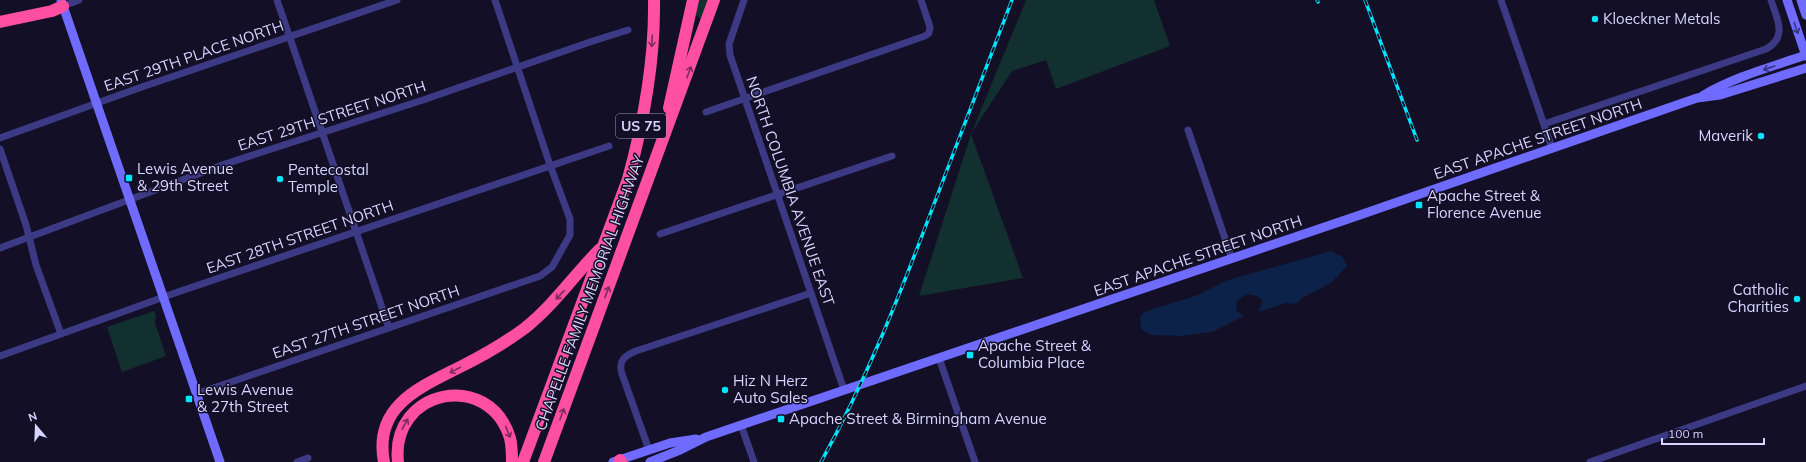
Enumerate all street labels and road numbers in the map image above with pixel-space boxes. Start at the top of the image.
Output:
street label: EAST 29TH PLACE NORTH [101,16,286,95]
street label: NORTH COLUMBIA AVENUE EAST [742,74,839,308]
street label: EAST 29TH STREET NORTH [235,76,428,155]
street label: EAST APACHE STREET NORTH [1431,94,1645,183]
road number: US 75 [616,114,666,138]
street label: CHAPELLE FAMILY MEMORIAL HIGHWAY [531,152,649,433]
street label: EAST 28TH STREET NORTH [204,196,396,277]
street label: EAST APACHE STREET NORTH [1091,211,1305,300]
street label: EAST 27TH STREET NORTH [270,281,462,362]

